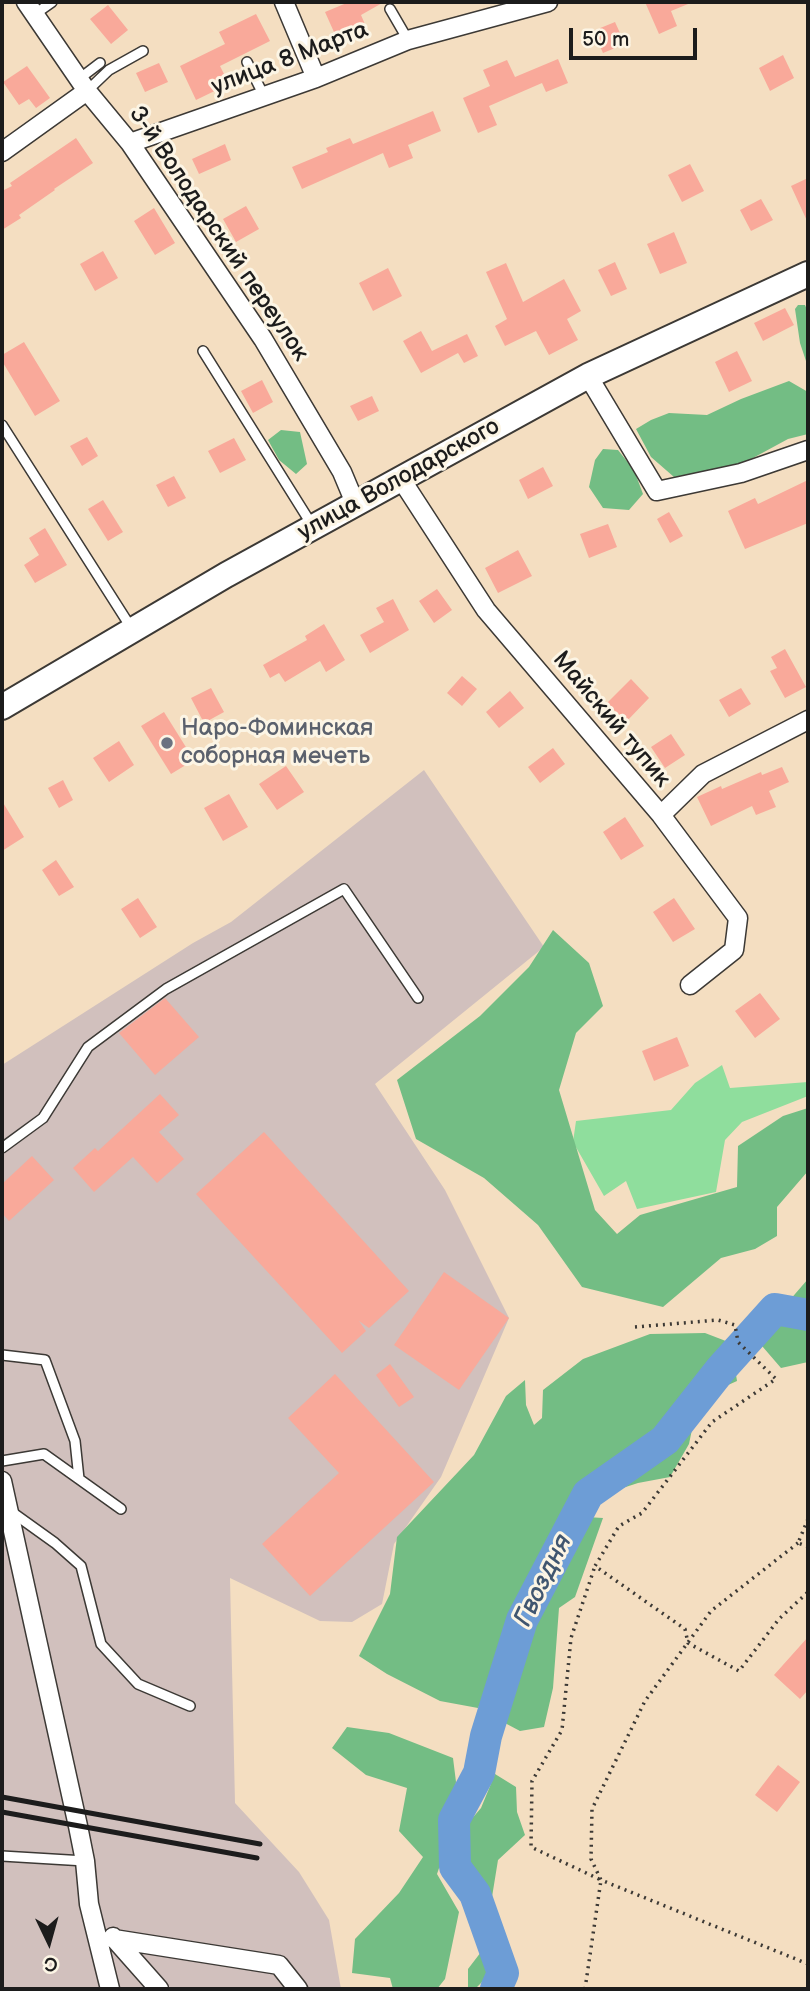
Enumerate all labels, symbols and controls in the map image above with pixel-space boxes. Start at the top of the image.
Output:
scale bar [572,14,700,58]
street label: улица 8 Марта [208,16,372,102]
text: 50 m [582,27,629,52]
street label: 3-й Володарский переулок [122,101,314,367]
street label: улица Володарского [293,413,505,547]
street label: Майский тупик [546,646,676,794]
place label: Наро-Фоминская соборная мечеть [181,715,373,771]
marker: Наро-Фоминская соборная мечеть [159,735,175,751]
water label: Гвоздня [508,1530,580,1632]
north arrow [14,1907,84,1977]
text: С [43,1951,58,1975]

